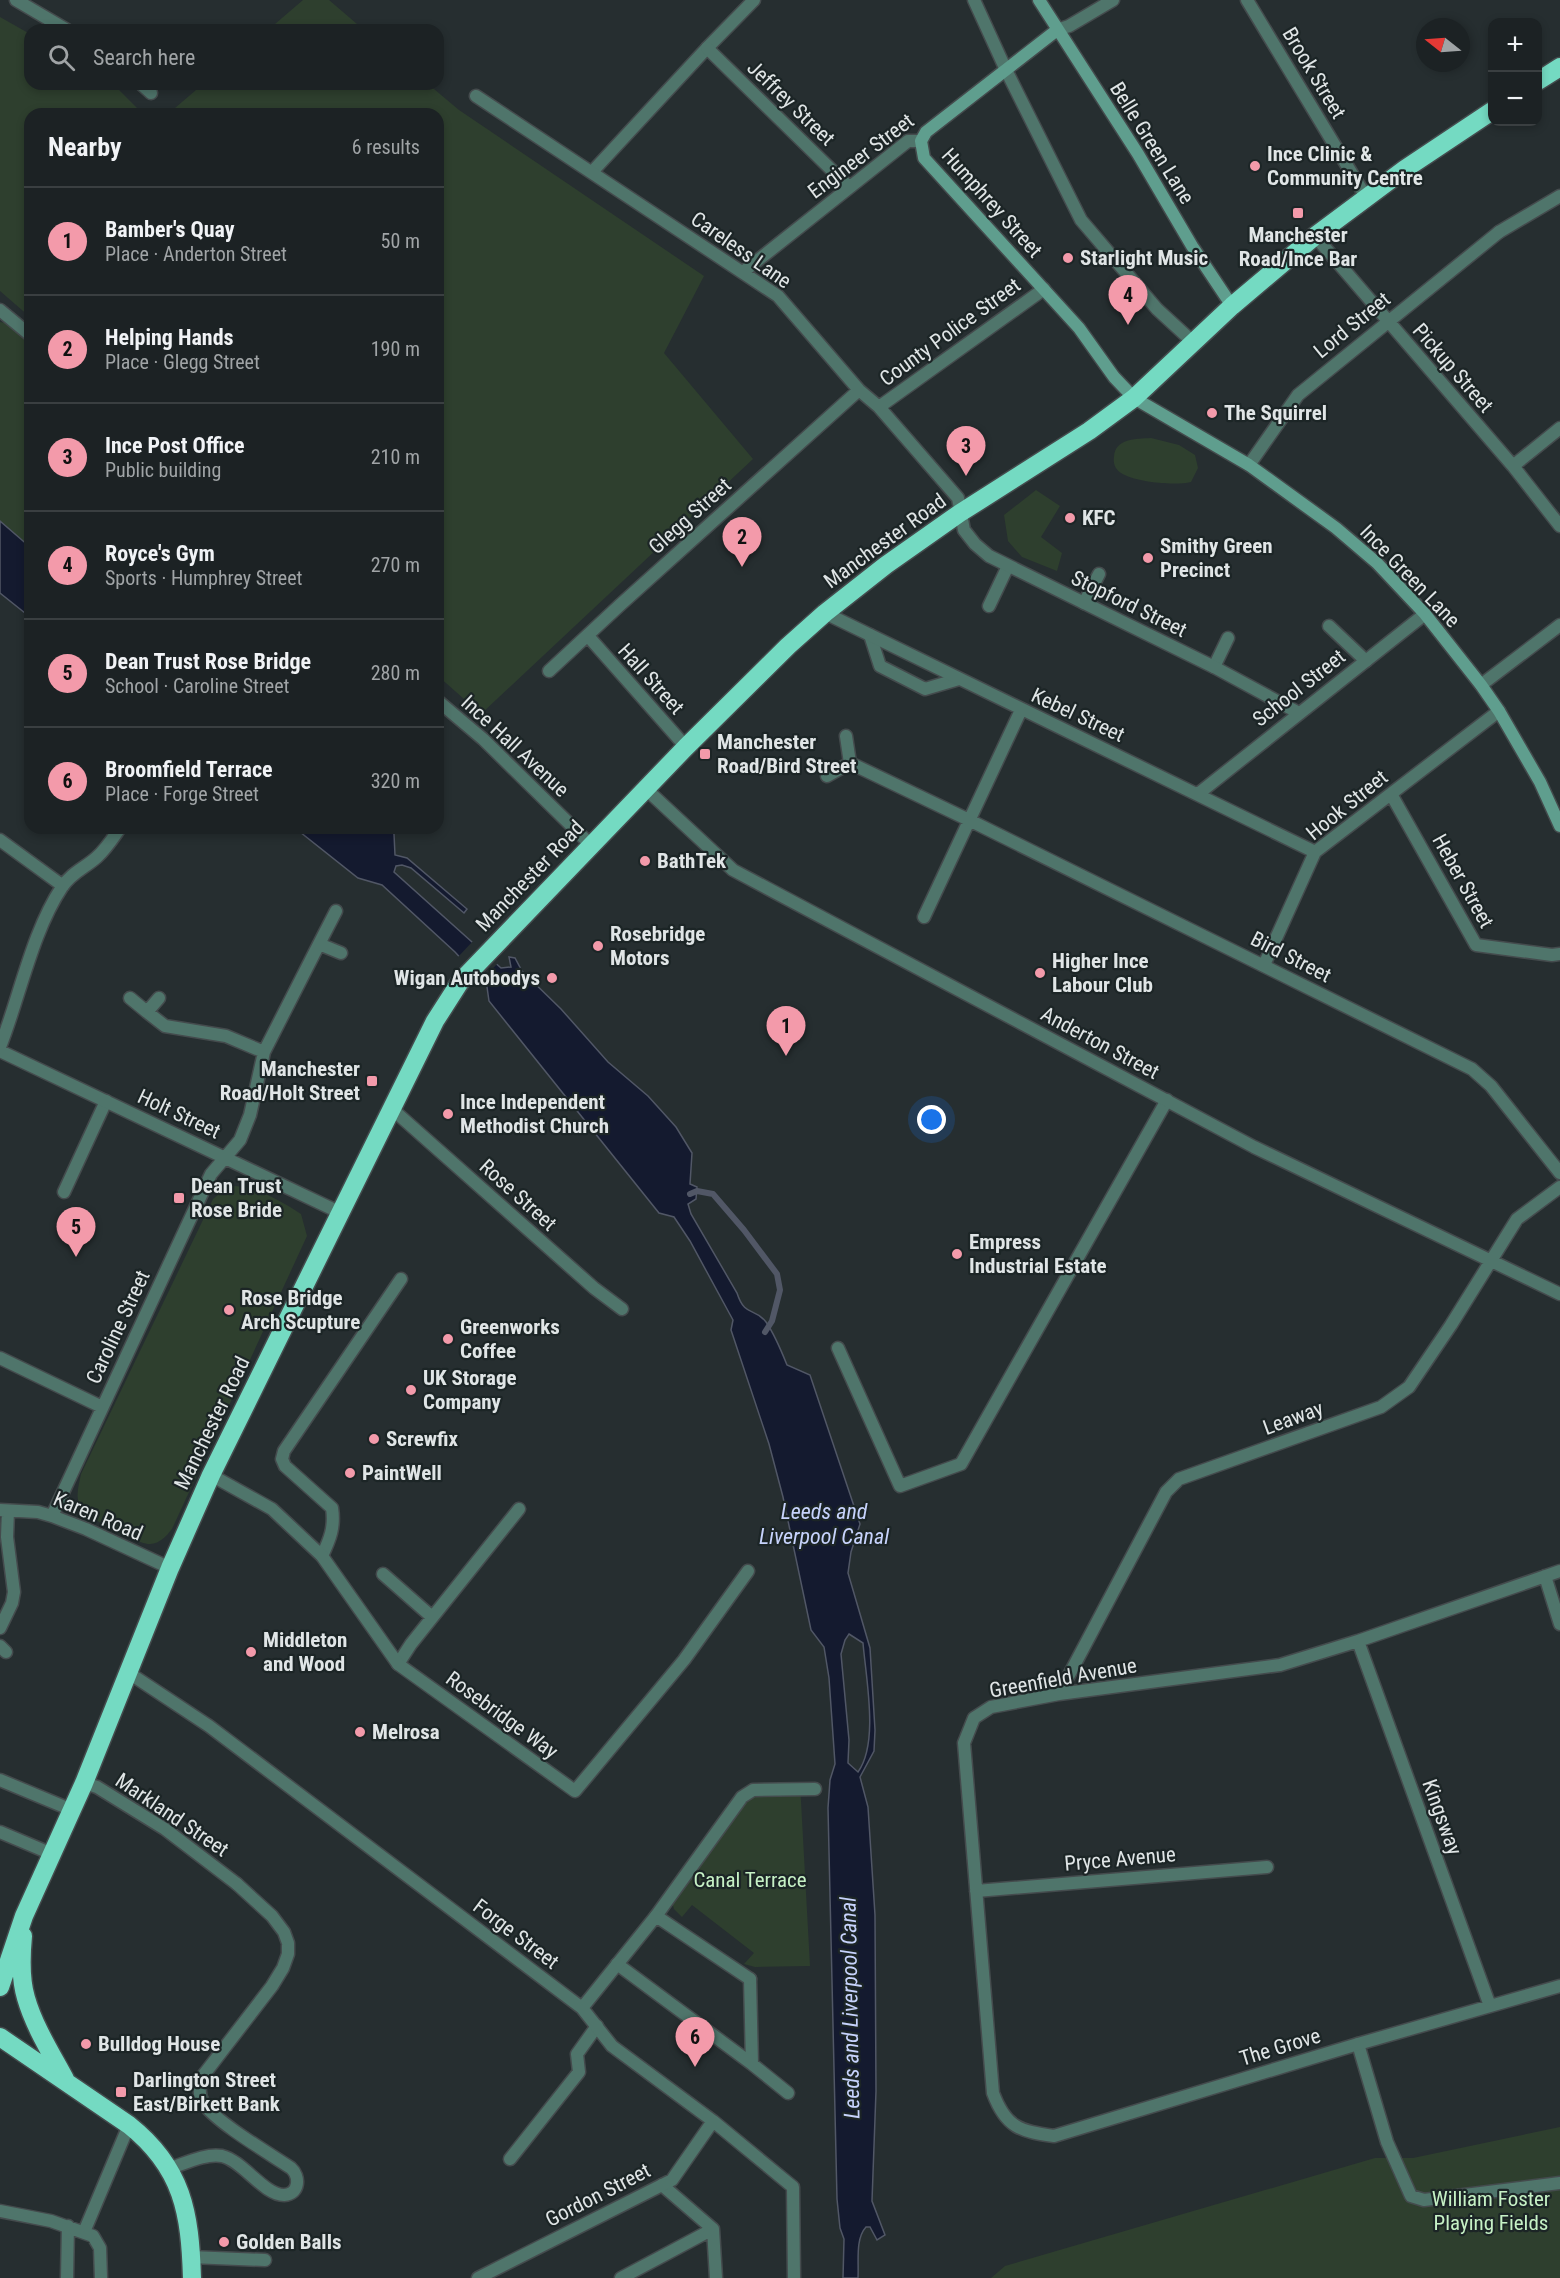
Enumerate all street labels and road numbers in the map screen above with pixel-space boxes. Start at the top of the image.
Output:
street label: Brook Street [1277,23,1351,123]
street label: Jeffrey Street [742,55,840,151]
street label: Belle Green Lane [1105,78,1199,208]
street label: Engineer Street [803,108,919,204]
street label: Humphrey Street [937,144,1047,262]
street label: Careless Lane [686,207,796,293]
street label: County Police Street [875,273,1025,391]
street label: Lord Street [1309,287,1395,363]
street label: Pickup Street [1408,319,1498,417]
street label: Glegg Street [644,473,736,559]
street label: Manchester Road [819,489,951,593]
street label: Ince Green Lane [1355,520,1465,632]
street label: Stopford Street [1067,566,1191,642]
street label: Hall Street [613,639,689,719]
street label: School Street [1248,644,1350,732]
street label: Kebel Street [1028,683,1128,747]
street label: Ince Hall Avenue [456,690,574,802]
street label: Hook Street [1302,765,1392,845]
street label: Manchester Road [471,816,589,936]
street label: Heber Street [1427,830,1499,932]
street label: Bird Street [1247,927,1335,987]
street label: Anderton Street [1037,1002,1163,1084]
street label: Holt Street [134,1084,224,1144]
street label: Rose Street [475,1154,561,1236]
street label: Caroline Street [81,1266,155,1388]
street label: Manchester Road [169,1353,255,1493]
street label: Leaway [1260,1396,1327,1440]
street label: Karen Road [50,1486,146,1546]
street label: Greenfield Avenue [987,1653,1139,1703]
street label: Rosebridge Way [441,1666,563,1764]
street label: Markland Street [111,1768,233,1862]
street label: Kingsway [1417,1776,1467,1858]
street label: Pryce Avenue [1063,1842,1177,1876]
street label: Forge Street [469,1894,563,1974]
street label: The Grove [1237,2023,1324,2071]
street label: Gordon Street [542,2158,654,2232]

